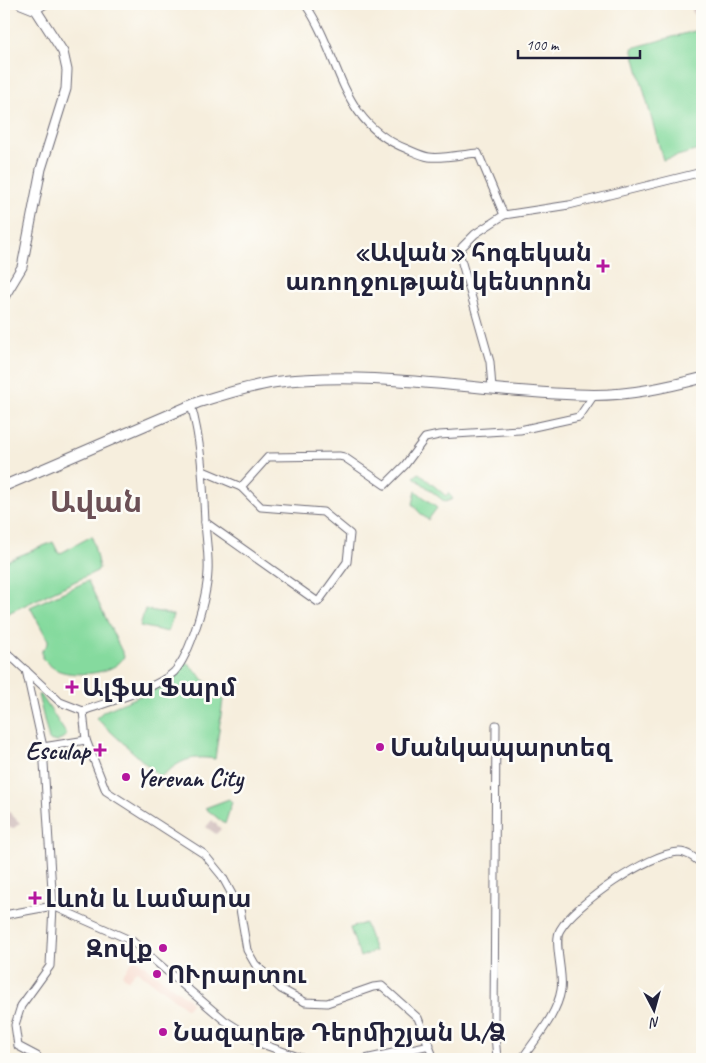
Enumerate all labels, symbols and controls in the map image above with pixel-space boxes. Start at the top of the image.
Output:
scale bar [518,28,641,60]
text: 100 m [526,36,560,55]
place label: «Ավան» հոգեկան առողջության կենտրոն [285,237,592,298]
marker: «Ավան» հոգեկան առողջության կենտրոն [596,259,610,273]
district label: Ավան [50,483,142,521]
place label: Ալֆա Ֆարմ [82,672,237,704]
marker: Ալֆա Ֆարմ [66,681,78,693]
place label: Մանկապարտեզ [390,732,613,764]
place label: Esculap [25,735,92,767]
marker: Մանկապարտեզ [374,741,386,753]
marker: Esculap [94,744,106,756]
place label: Yerevan City [136,762,245,794]
marker: Yerevan City [120,771,132,783]
place label: Լևոն և Լամարա [45,883,251,915]
marker: Լևոն և Լամարա [29,892,41,904]
place label: Զովք [86,933,153,965]
marker: Զովք [157,942,169,954]
place label: ՈՒրարտու [167,959,307,991]
marker: ՈՒրարտու [151,968,163,980]
north arrow [628,986,678,1036]
text: N [648,1014,661,1032]
place label: Նազարեթ Դերմիշյան Ա/Ձ [173,1017,506,1049]
marker: Նազարեթ Դերմիշյան Ա/Ձ [157,1026,169,1038]

